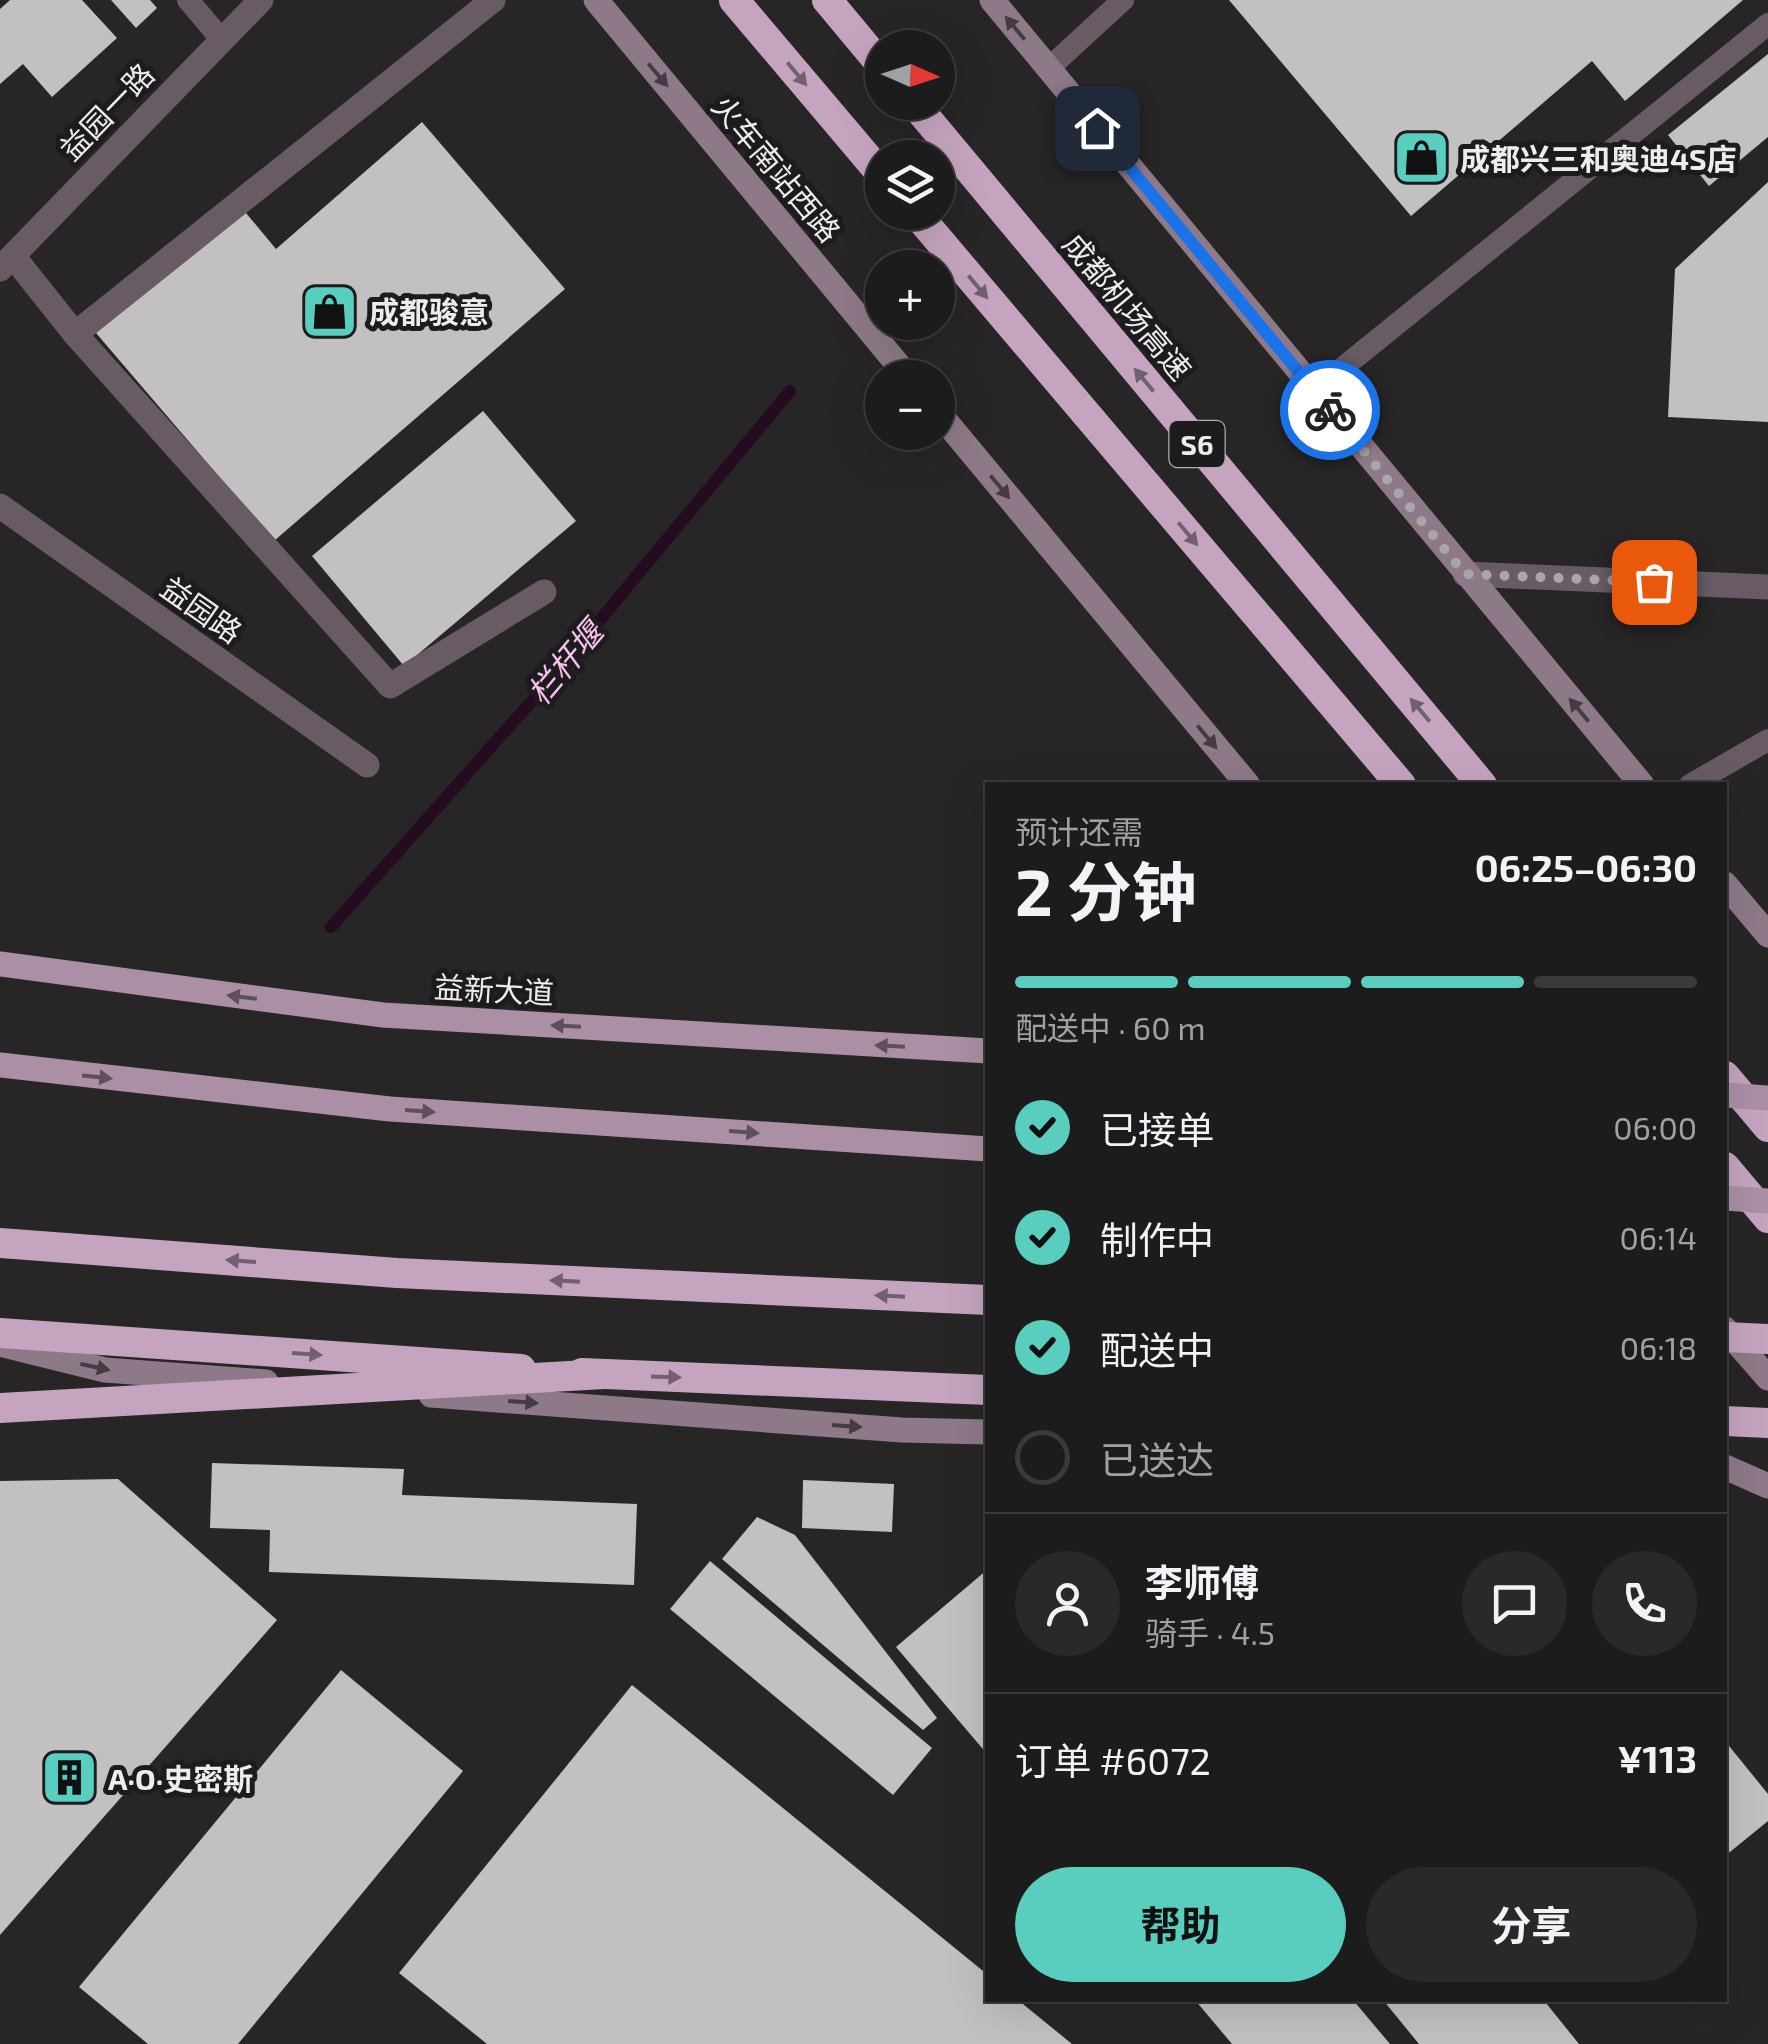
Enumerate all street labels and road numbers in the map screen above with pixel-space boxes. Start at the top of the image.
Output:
street label: 益园一路 [51,55,161,167]
street label: 火车南站西路 [705,87,849,249]
street label: 成都机场高速 [1056,225,1200,387]
road number: S6 [1170,421,1224,467]
street label: 益园路 [155,568,249,650]
street label: 益新大道 [433,968,555,1010]

